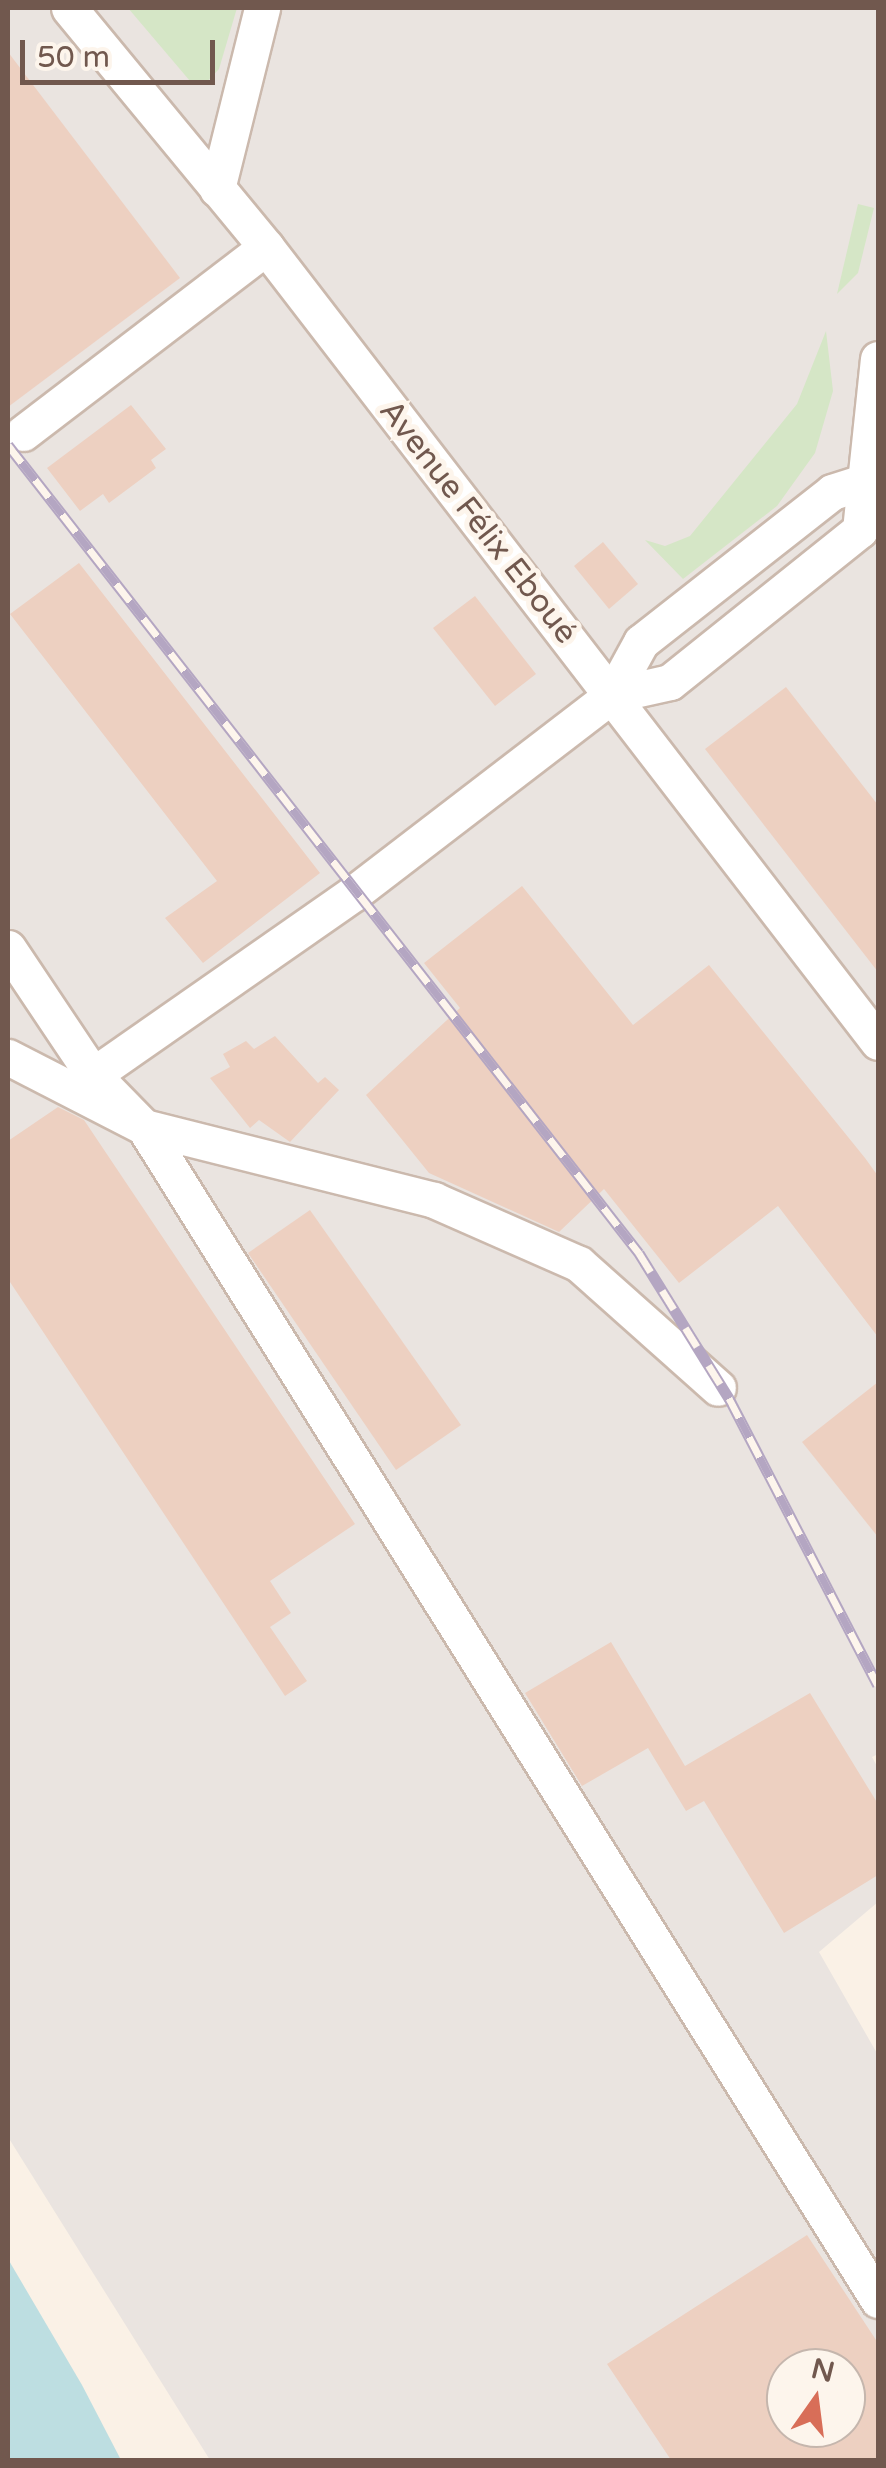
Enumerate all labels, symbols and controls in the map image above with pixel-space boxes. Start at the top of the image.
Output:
scale bar [25,20,220,82]
text: 50 m [37,39,110,76]
street label: Avenue Félix Eboué [371,393,585,651]
north arrow [766,2348,866,2448]
text: N [808,2352,838,2390]

